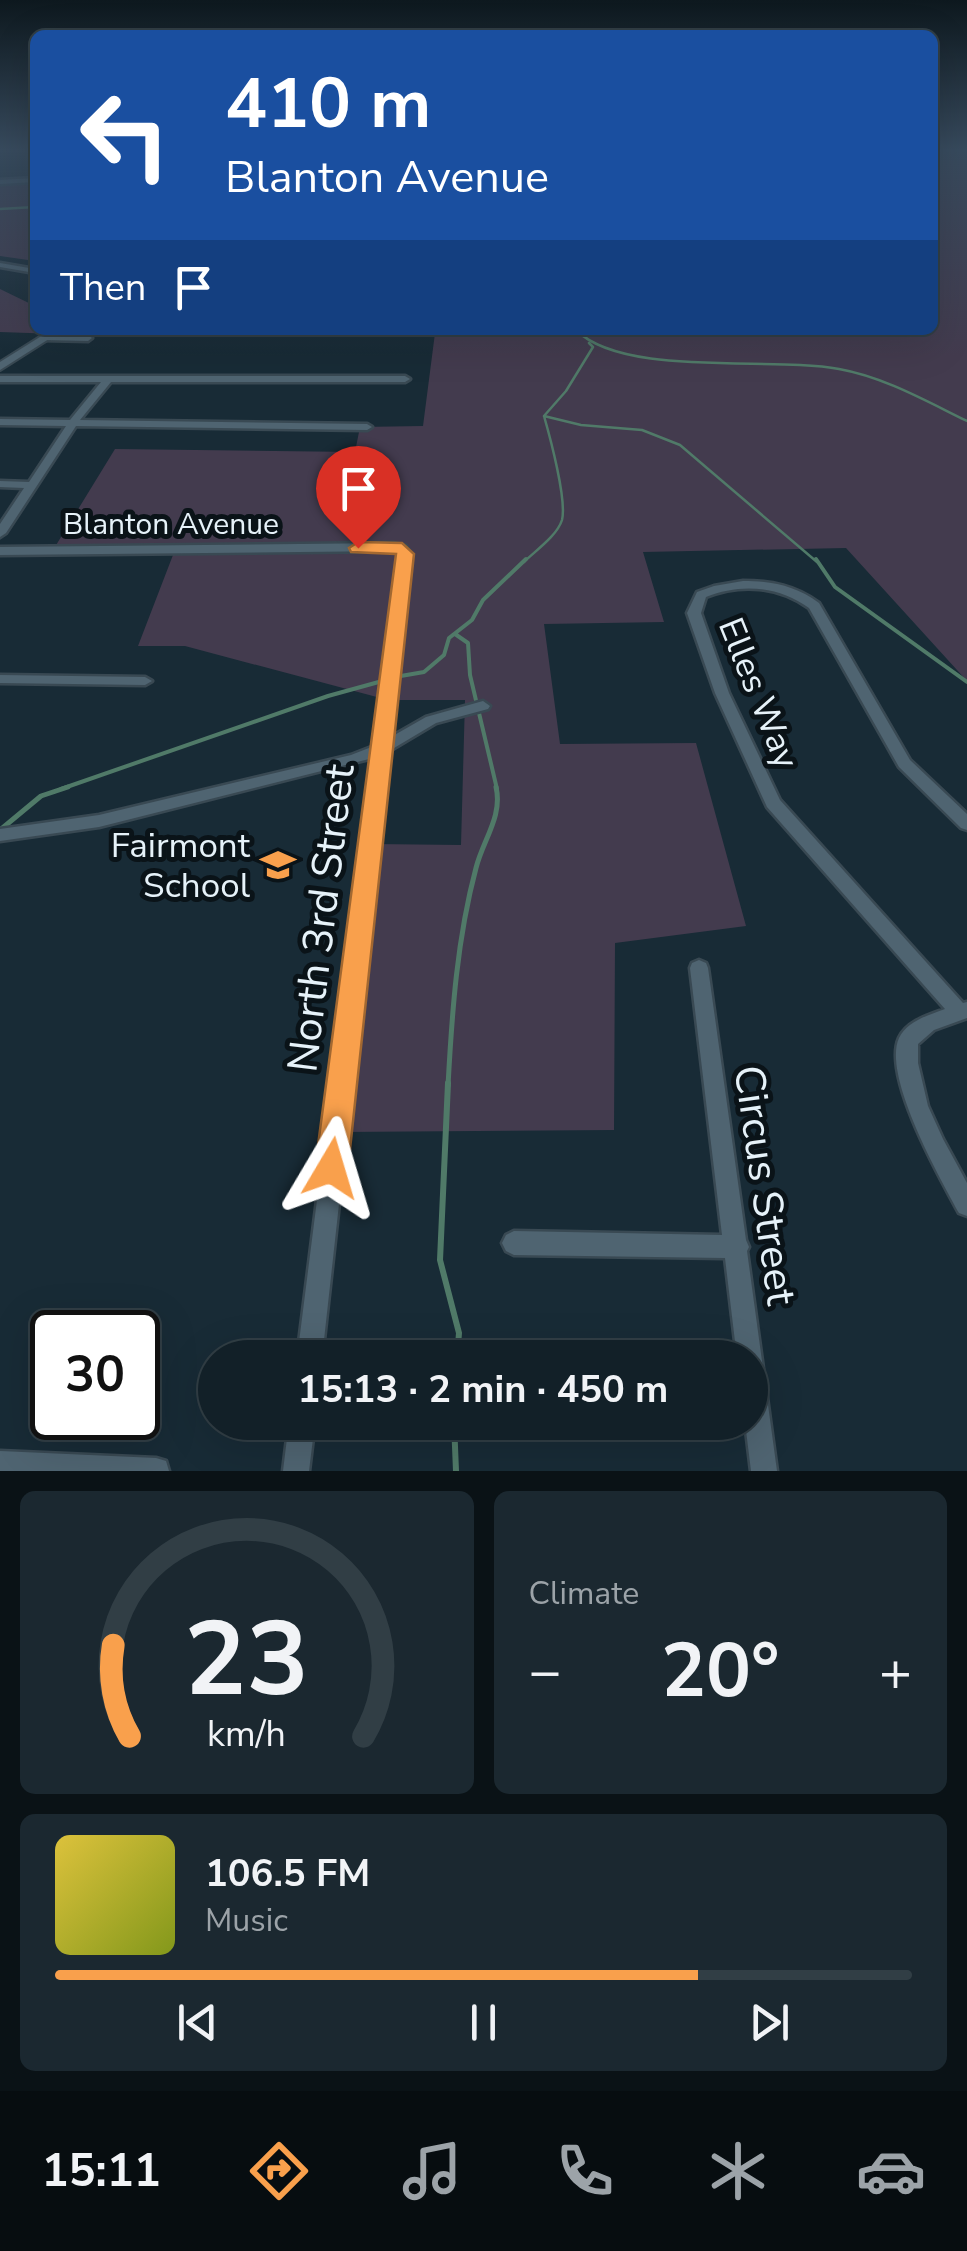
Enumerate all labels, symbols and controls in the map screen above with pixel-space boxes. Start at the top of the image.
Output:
text: 410 m [225,56,431,152]
icon: left [60,70,190,200]
text: Blanton Avenue [225,147,549,208]
icon: arrive [166,260,221,315]
text: Then [60,262,146,313]
pin [316,446,401,549]
icon: arrive [331,461,386,516]
street label: Blanton Avenue [63,504,279,545]
street label: Elles Way [707,611,810,775]
street label: North 3rd Street [274,761,369,1075]
place label: Fairmont School [111,822,251,909]
school or university icon: Fairmont School [259,846,297,884]
street label: Circus Street [719,1062,810,1309]
position arrow [279,1116,383,1220]
speed limit sign: 30 [30,1310,160,1440]
text: 15:13 · 2 min · 450 m [298,1364,668,1415]
text: Climate [529,1572,639,1615]
text: 23 [184,1589,309,1731]
text: 20° [661,1620,779,1722]
text: − [529,1634,562,1709]
text: + [879,1634,912,1709]
text: km/h [207,1710,286,1759]
text: 106.5 FM [205,1848,370,1899]
text: Music [205,1899,288,1942]
icon: previous [170,1995,225,2050]
icon: pause [456,1995,511,2050]
icon: next [742,1995,797,2050]
icon: directions [244,2136,314,2206]
icon: music [397,2136,467,2206]
icon: phone [550,2136,620,2206]
icon: climate [703,2136,773,2206]
icon: car [856,2136,926,2206]
text: 15:11 [41,2141,161,2202]

